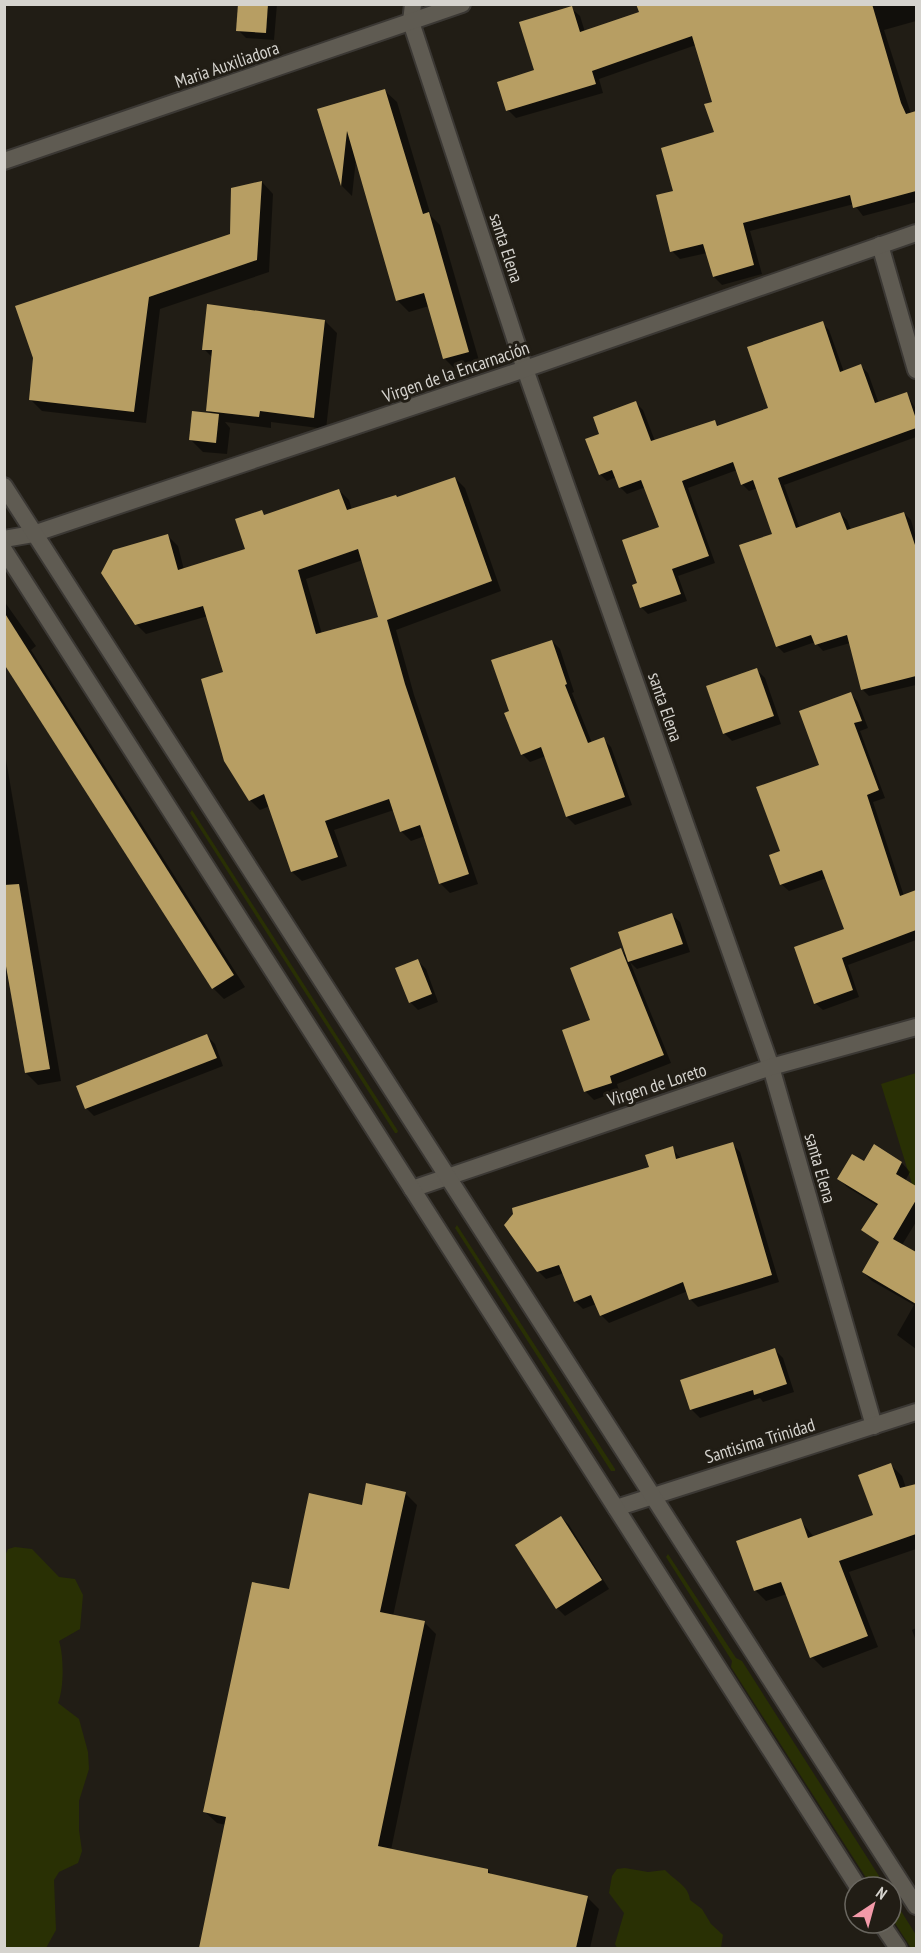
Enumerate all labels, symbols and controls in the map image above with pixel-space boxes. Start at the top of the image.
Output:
street label: Maria Auxiliadora [172,36,282,93]
street label: santa Elena [484,210,528,285]
street label: Virgen de la Encarnación [379,336,532,408]
street label: santa Elena [643,669,688,744]
street label: Virgen de Loreto [604,1058,709,1112]
street label: santa Elena [800,1130,841,1205]
street label: Santisima Trinidad [702,1413,818,1468]
north arrow [843,1875,903,1935]
text: N [872,1882,891,1903]

